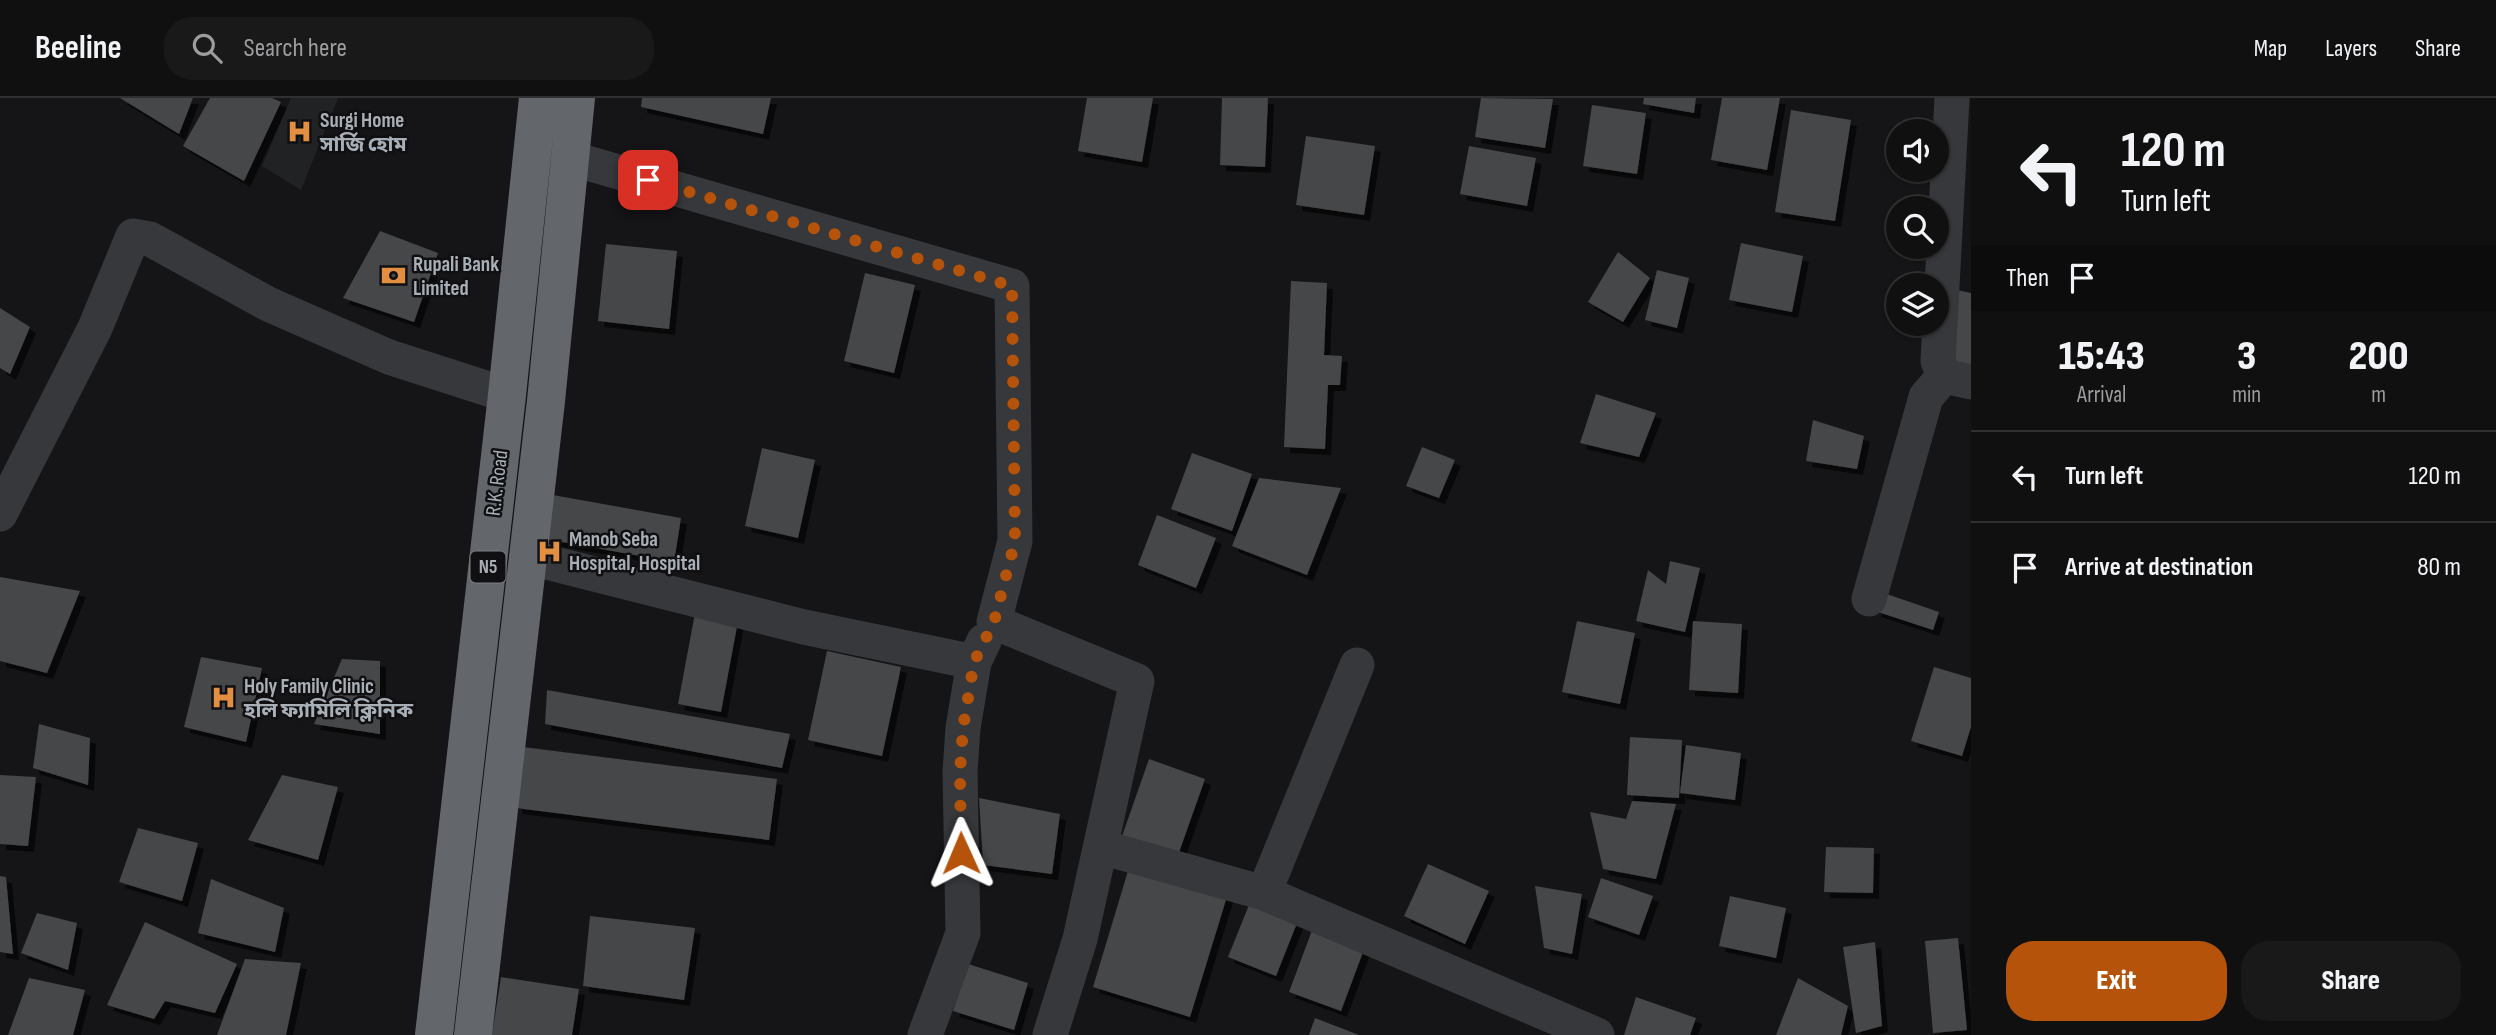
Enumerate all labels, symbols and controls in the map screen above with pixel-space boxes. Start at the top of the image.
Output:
search box [164,17,654,80]
text: Beeline [35,28,122,68]
icon: search [188,29,226,67]
text: Search here [244,33,347,64]
text: Map [2254,34,2287,63]
text: Layers [2325,34,2377,63]
text: Share [2415,34,2461,63]
place label: Surgi Home সার্জি হোম [319,108,408,157]
hospital icon: Surgi Home সার্জি হোম [286,118,314,146]
map controls [1886,119,1949,336]
button: sound [1886,119,1949,182]
text: 120 m [2121,122,2226,181]
icon: left [2006,126,2097,217]
pin [618,150,678,210]
icon: arrive [629,161,667,199]
text: Turn left [2121,182,2211,221]
button: search [1886,196,1949,259]
place label: Rupali Bank Limited [413,252,499,301]
icon: arrive [2063,259,2101,297]
bank icon: Rupali Bank Limited [379,262,407,290]
text: Then [2006,263,2049,294]
button: layers [1886,273,1949,336]
text: 15:43 [2058,331,2145,382]
text: 3 [2237,331,2256,382]
text: 200 [2349,331,2409,382]
text: Arrival [2077,381,2126,409]
text: min [2232,381,2261,409]
text: m [2371,381,2386,409]
street label: R.K. Road [481,449,513,517]
icon: left [2006,458,2044,496]
text: Turn left [2065,461,2143,492]
text: 120 m [2408,461,2461,492]
place label: Manob Seba Hospital, Hospital [569,527,700,576]
hospital icon: Manob Seba Hospital, Hospital [535,537,563,565]
icon: arrive [2006,549,2044,587]
road number: N5 [470,552,505,582]
text: Arrive at destination [2065,552,2253,583]
text: 80 m [2417,552,2461,583]
place label: Holy Family Clinic হলি ফ্যামিলি ক্লিনিক [243,674,414,723]
hospital icon: Holy Family Clinic হলি ফ্যামিলি ক্লিনিক [210,684,238,712]
position arrow [924,816,998,890]
button: Exit [2006,941,2227,1021]
button: Share [2241,941,2461,1021]

